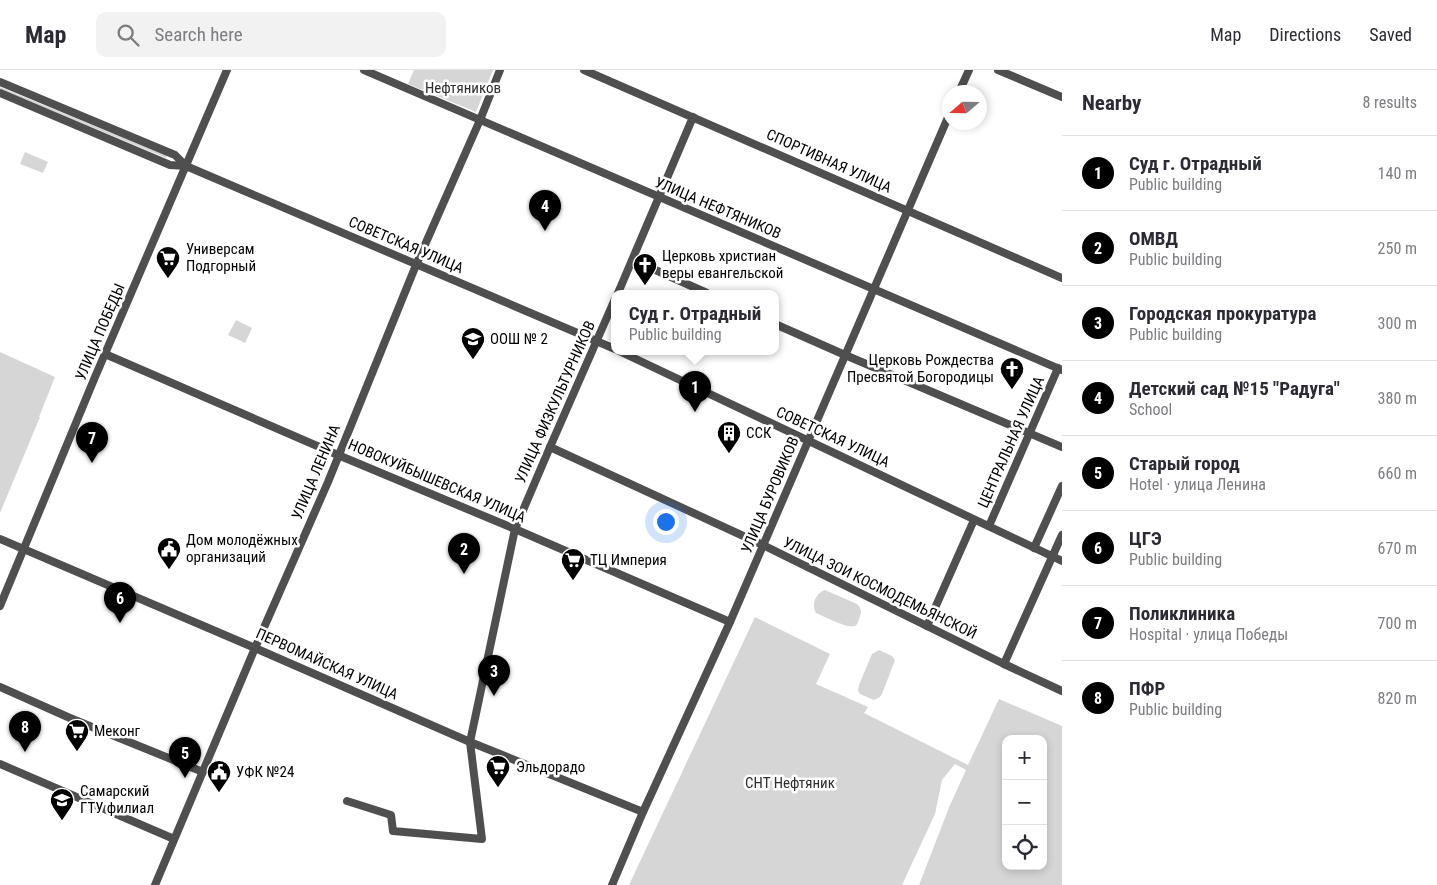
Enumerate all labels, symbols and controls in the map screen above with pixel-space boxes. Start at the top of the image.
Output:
search box [96,12,446,57]
text: Map [25,21,66,49]
icon: search [114,21,142,49]
text: Search here [154,23,243,46]
text: Map [1210,24,1241,45]
text: Directions [1269,24,1341,45]
text: Saved [1369,24,1412,45]
park label: Нефтяников [425,79,501,97]
north arrow [942,85,987,130]
text: Nearby [1082,91,1141,115]
text: 8 results [1362,93,1417,112]
street label: СПОРТИВНАЯ УЛИЦА [764,125,895,197]
text: Суд г. Отрадный [1129,152,1262,175]
text: 1 [1094,164,1102,183]
text: 140 m [1378,164,1417,183]
street label: УЛИЦА НЕФТЯНИКОВ [652,173,784,243]
text: Public building [1129,175,1222,194]
pin: 4 [529,190,561,231]
street label: СОВЕТСКАЯ УЛИЦА [346,213,466,277]
text: ОМВД [1129,227,1178,250]
text: 2 [1094,239,1102,258]
text: 250 m [1378,239,1417,258]
place label: Универсам Подгорный [186,240,256,275]
supermarket icon: Универсам Подгорный [155,245,181,279]
place label: Церковь христиан веры евангельской [662,247,783,282]
text: Public building [1129,250,1222,269]
church icon: Церковь христиан веры евангельской [632,252,658,286]
street label: УЛИЦА ПОБЕДЫ [72,281,128,383]
popup [611,290,779,355]
text: Суд г. Отрадный [629,302,761,325]
text: Городская прокуратура [1129,302,1316,325]
text: 3 [1094,314,1102,333]
text: 300 m [1378,314,1417,333]
street label: УЛИЦА ФИЗКУЛЬТУРНИКОВ [511,318,599,486]
text: Public building [629,325,722,344]
text: Public building [1129,325,1222,344]
school or university icon: ООШ № 2 [460,326,486,360]
place label: ООШ № 2 [490,330,548,348]
place label: Церковь Рождества Пресвятой Богородицы [847,351,994,386]
church icon: Церковь Рождества Пресвятой Богородицы [999,356,1025,390]
pin: 1 [679,371,711,412]
street label: ЦЕНТРАЛЬНАЯ УЛИЦА [974,373,1048,511]
text: Детский сад №15 "Радуга" [1129,377,1340,400]
text: 4 [1094,389,1102,408]
text: 380 m [1378,389,1417,408]
text: School [1129,400,1172,419]
street label: СОВЕТСКАЯ УЛИЦА [773,403,893,471]
building icon: ССК [716,420,742,454]
street label: УЛИЦА ЛЕНИНА [288,421,344,522]
pin: 7 [76,422,108,463]
place label: ССК [746,424,772,442]
street label: УЛИЦА БУРОВИКОВ [737,434,803,556]
street label: НОВОКУЙБЫШЕВСКАЯ УЛИЦА [346,435,529,527]
text: Старый город [1129,452,1240,475]
text: 5 [1094,464,1102,483]
text: 660 m [1378,464,1417,483]
text: Hotel · улица Ленина [1129,475,1266,494]
your location [653,509,679,535]
text: ЦГЭ [1129,527,1162,550]
place label: Дом молодёжных организаций [186,531,298,566]
pin: 2 [448,533,480,574]
street label: УЛИЦА ЗОИ КОСМОДЕМЬЯНСКОЙ [780,533,980,643]
public building icon: Дом молодёжных организаций [156,536,182,570]
text: 6 [1094,539,1102,558]
text: 670 m [1378,539,1417,558]
supermarket icon: ТЦ Империя [560,547,586,581]
text: Public building [1129,550,1222,569]
place label: ТЦ Империя [590,551,667,569]
pin: 6 [104,582,136,623]
text: Поликлиника [1129,602,1235,625]
text: 7 [1094,614,1102,633]
text: 700 m [1378,614,1417,633]
street label: ПЕРВОМАЙСКАЯ УЛИЦА [253,624,401,704]
text: Hospital · улица Победы [1129,625,1288,644]
pin: 3 [478,655,510,696]
text: ПФР [1129,677,1165,700]
text: 8 [1094,689,1102,708]
text: 820 m [1378,689,1417,708]
text: Public building [1129,700,1222,719]
pin: 8 [9,711,41,752]
supermarket icon: Меконг [64,718,90,752]
place label: Меконг [94,722,141,740]
map controls [1002,735,1047,870]
button: + [1002,735,1047,780]
pin: 5 [169,737,201,778]
supermarket icon: Эльдорадо [485,754,511,788]
place label: Эльдорадо [516,758,585,776]
public building icon: УФК №24 [206,759,232,793]
place label: УФК №24 [236,763,294,781]
park label: СНТ Нефтяник [745,774,835,792]
button: − [1002,780,1047,825]
place label: Самарский ГТУ филиал [80,782,154,817]
school or university icon: Самарский ГТУ филиал [49,787,75,821]
button: locate [1002,825,1047,870]

